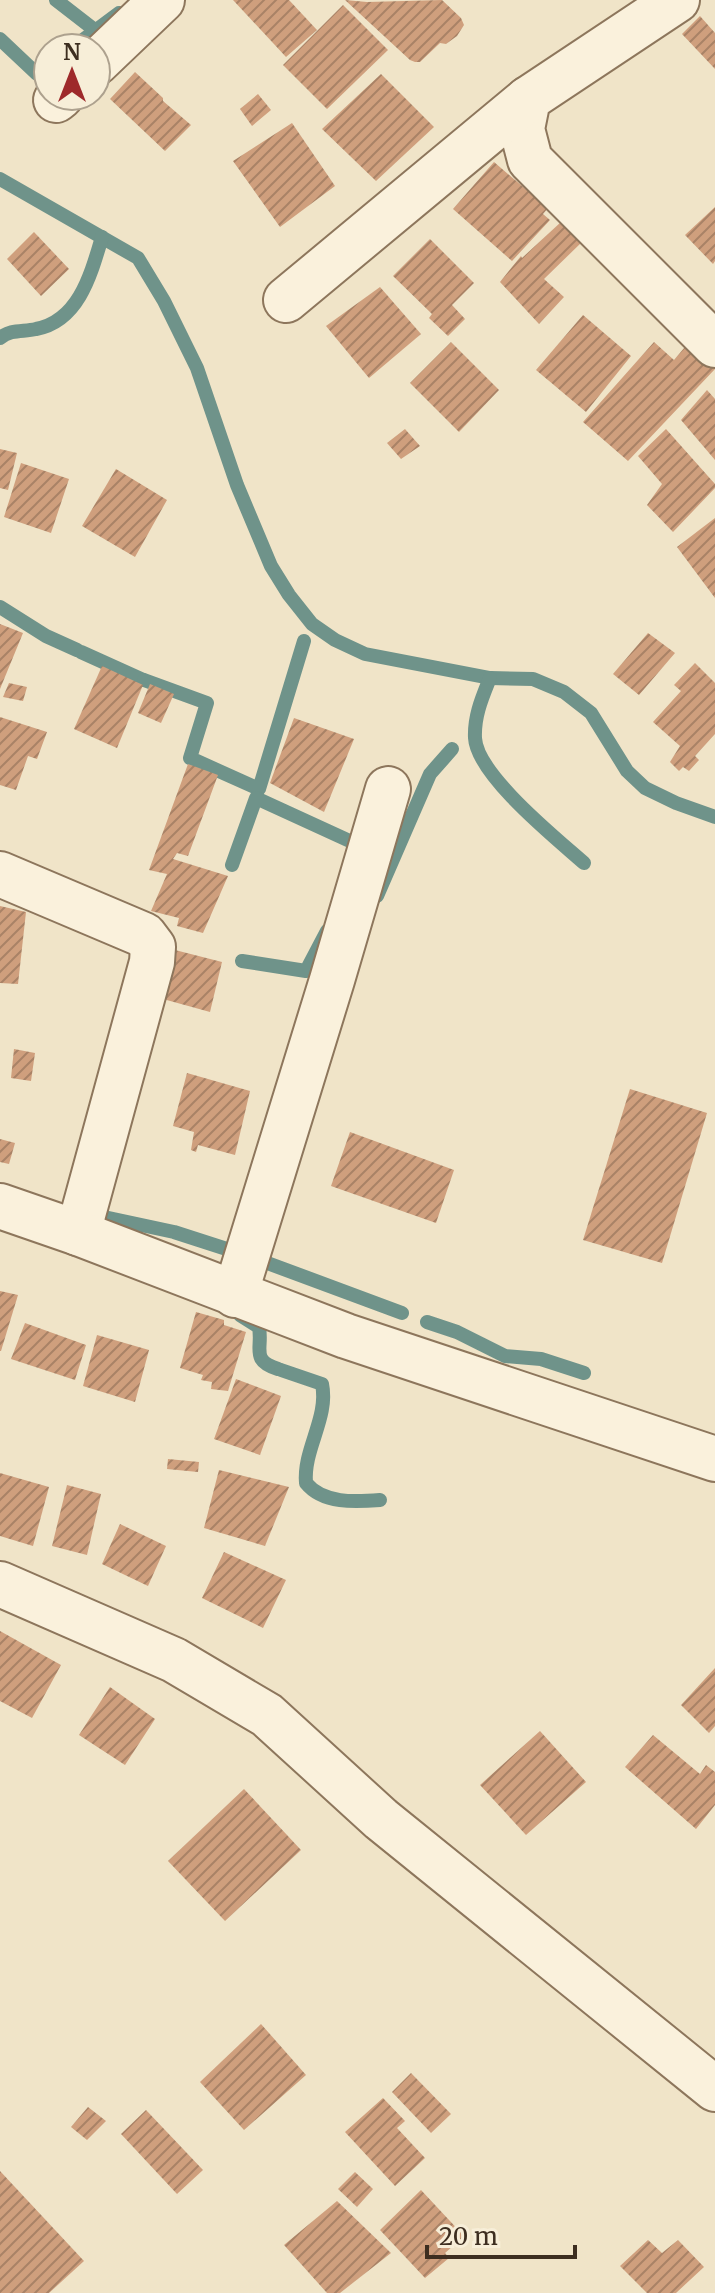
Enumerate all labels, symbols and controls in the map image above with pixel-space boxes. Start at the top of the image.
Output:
north arrow [32,32,112,112]
text: N [63,38,81,66]
scale bar [427,2209,575,2259]
text: 20 m [439,2221,498,2252]

